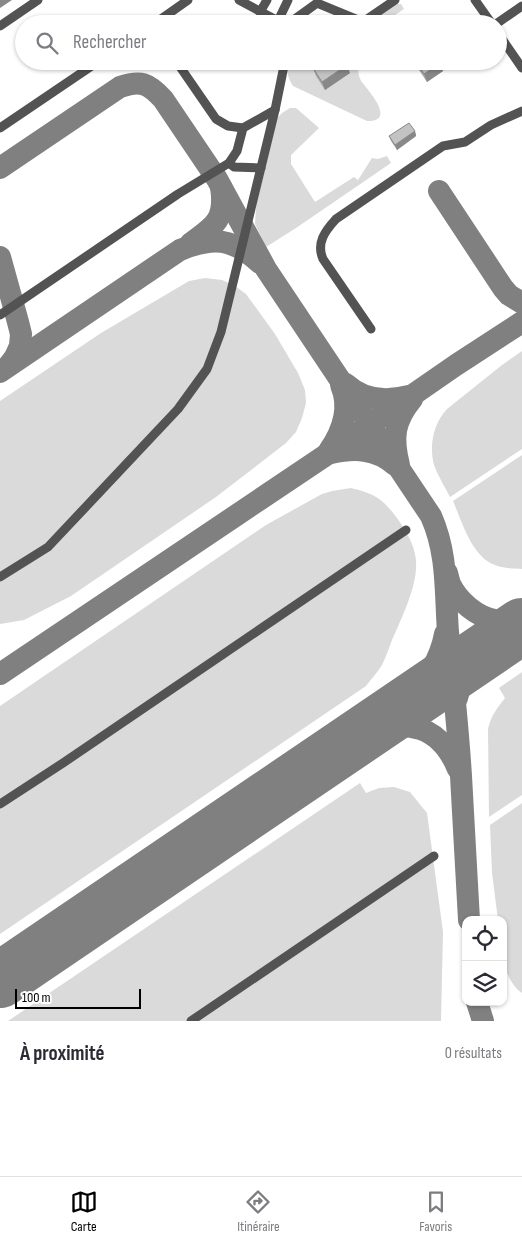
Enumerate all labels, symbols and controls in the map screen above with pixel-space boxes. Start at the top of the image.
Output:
search box [15,15,507,70]
icon: search [33,29,61,57]
text: Rechercher [73,31,147,54]
map controls [462,916,507,1006]
button: locate [462,916,507,961]
button: layers [462,961,507,1006]
scale bar [15,986,141,1009]
text: 100 m [22,989,51,1006]
text: À proximité [20,1041,105,1066]
text: 0 résultats [445,1044,502,1063]
tab: Carte [70,1188,98,1235]
tab: Itinéraire [237,1188,280,1235]
tab: Favoris [419,1188,452,1235]

